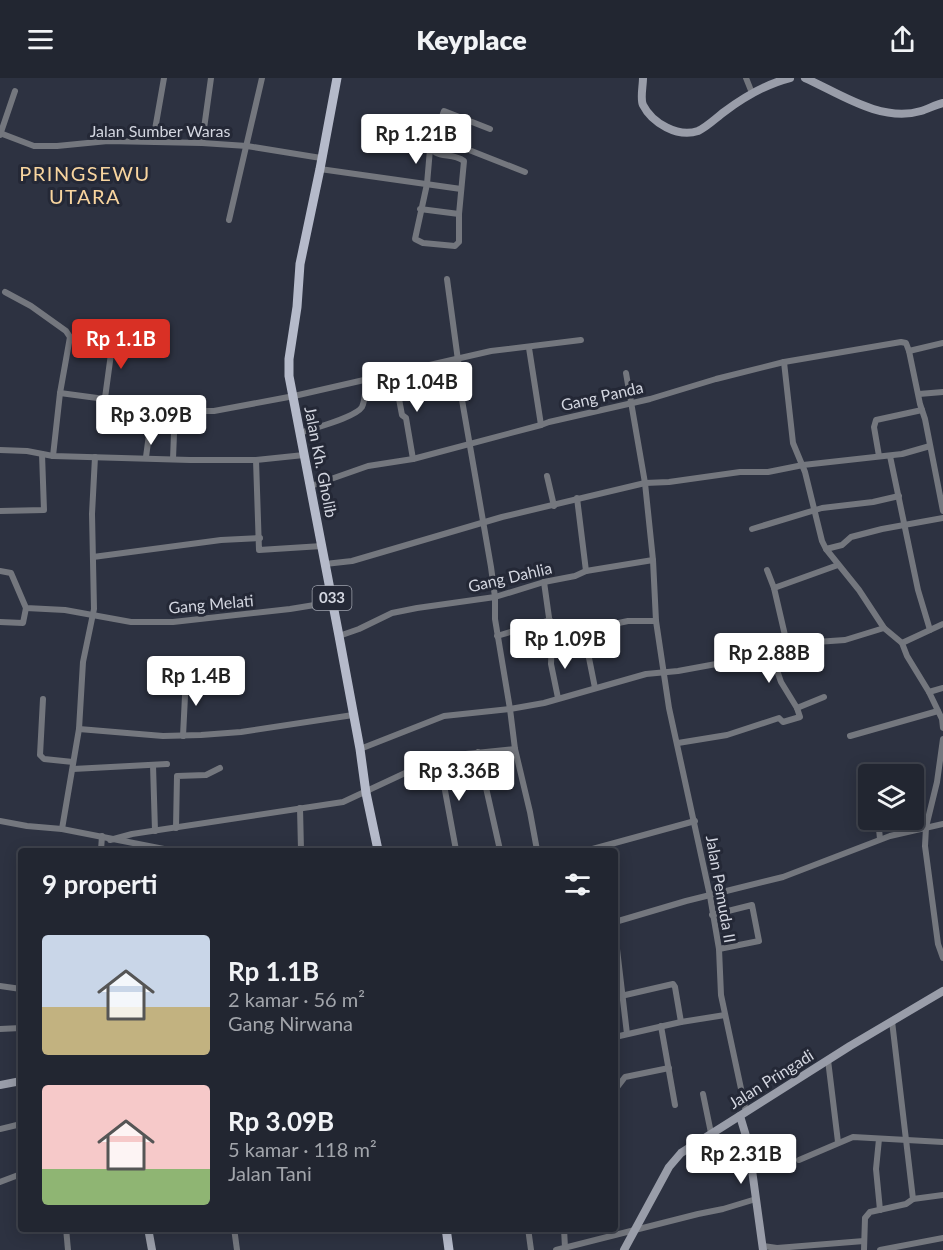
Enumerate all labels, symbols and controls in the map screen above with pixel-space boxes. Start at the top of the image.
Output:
icon: menu [24,23,57,56]
text: Keyplace [416,23,527,56]
icon: share [886,23,919,56]
pin: Rp 1.21B [354,114,478,165]
street label: Jalan Sumber Waras [90,121,230,140]
text: Rp 1.21B [375,121,457,145]
district label: PRINGSEWU UTARA [19,161,151,208]
pin: Rp 1.1B [66,319,176,370]
text: Rp 1.1B [86,326,156,350]
pin: Rp 1.04B [355,362,479,413]
text: Rp 1.04B [376,369,458,393]
street label: Gang Panda [559,377,645,414]
pin: Rp 3.09B [89,395,213,446]
text: Rp 3.09B [110,402,192,426]
street label: Jalan Kh. Gholib [301,405,342,519]
street label: Gang Dahlia [466,558,554,595]
road number: 033 [312,586,352,610]
street label: Gang Melati [168,590,254,617]
pin: Rp 1.09B [503,619,627,670]
text: Rp 1.09B [524,626,606,650]
pin: Rp 2.88B [707,633,831,684]
text: Rp 2.88B [728,640,810,664]
pin: Rp 1.4B [141,656,251,707]
text: Rp 1.4B [161,663,231,687]
pin: Rp 3.36B [397,751,521,802]
text: Rp 3.36B [418,758,500,782]
map controls [858,764,924,830]
button: layers [858,764,924,830]
street label: Jalan Pemuda II [703,834,740,944]
text: 9 properti [42,868,158,900]
icon: filters [561,868,594,901]
text: Rp 1.1B [228,955,319,987]
icon: home [90,959,162,1031]
text: 2 kamar · 56 m² [228,987,365,1011]
text: Gang Nirwana [228,1011,353,1035]
street label: Jalan Pringadi [725,1045,817,1112]
text: Rp 3.09B [228,1105,334,1137]
icon: home [90,1109,162,1181]
pin: Rp 2.31B [679,1134,803,1185]
text: 5 kamar · 118 m² [228,1137,377,1161]
text: Rp 2.31B [700,1141,782,1165]
text: Jalan Tani [228,1161,312,1185]

